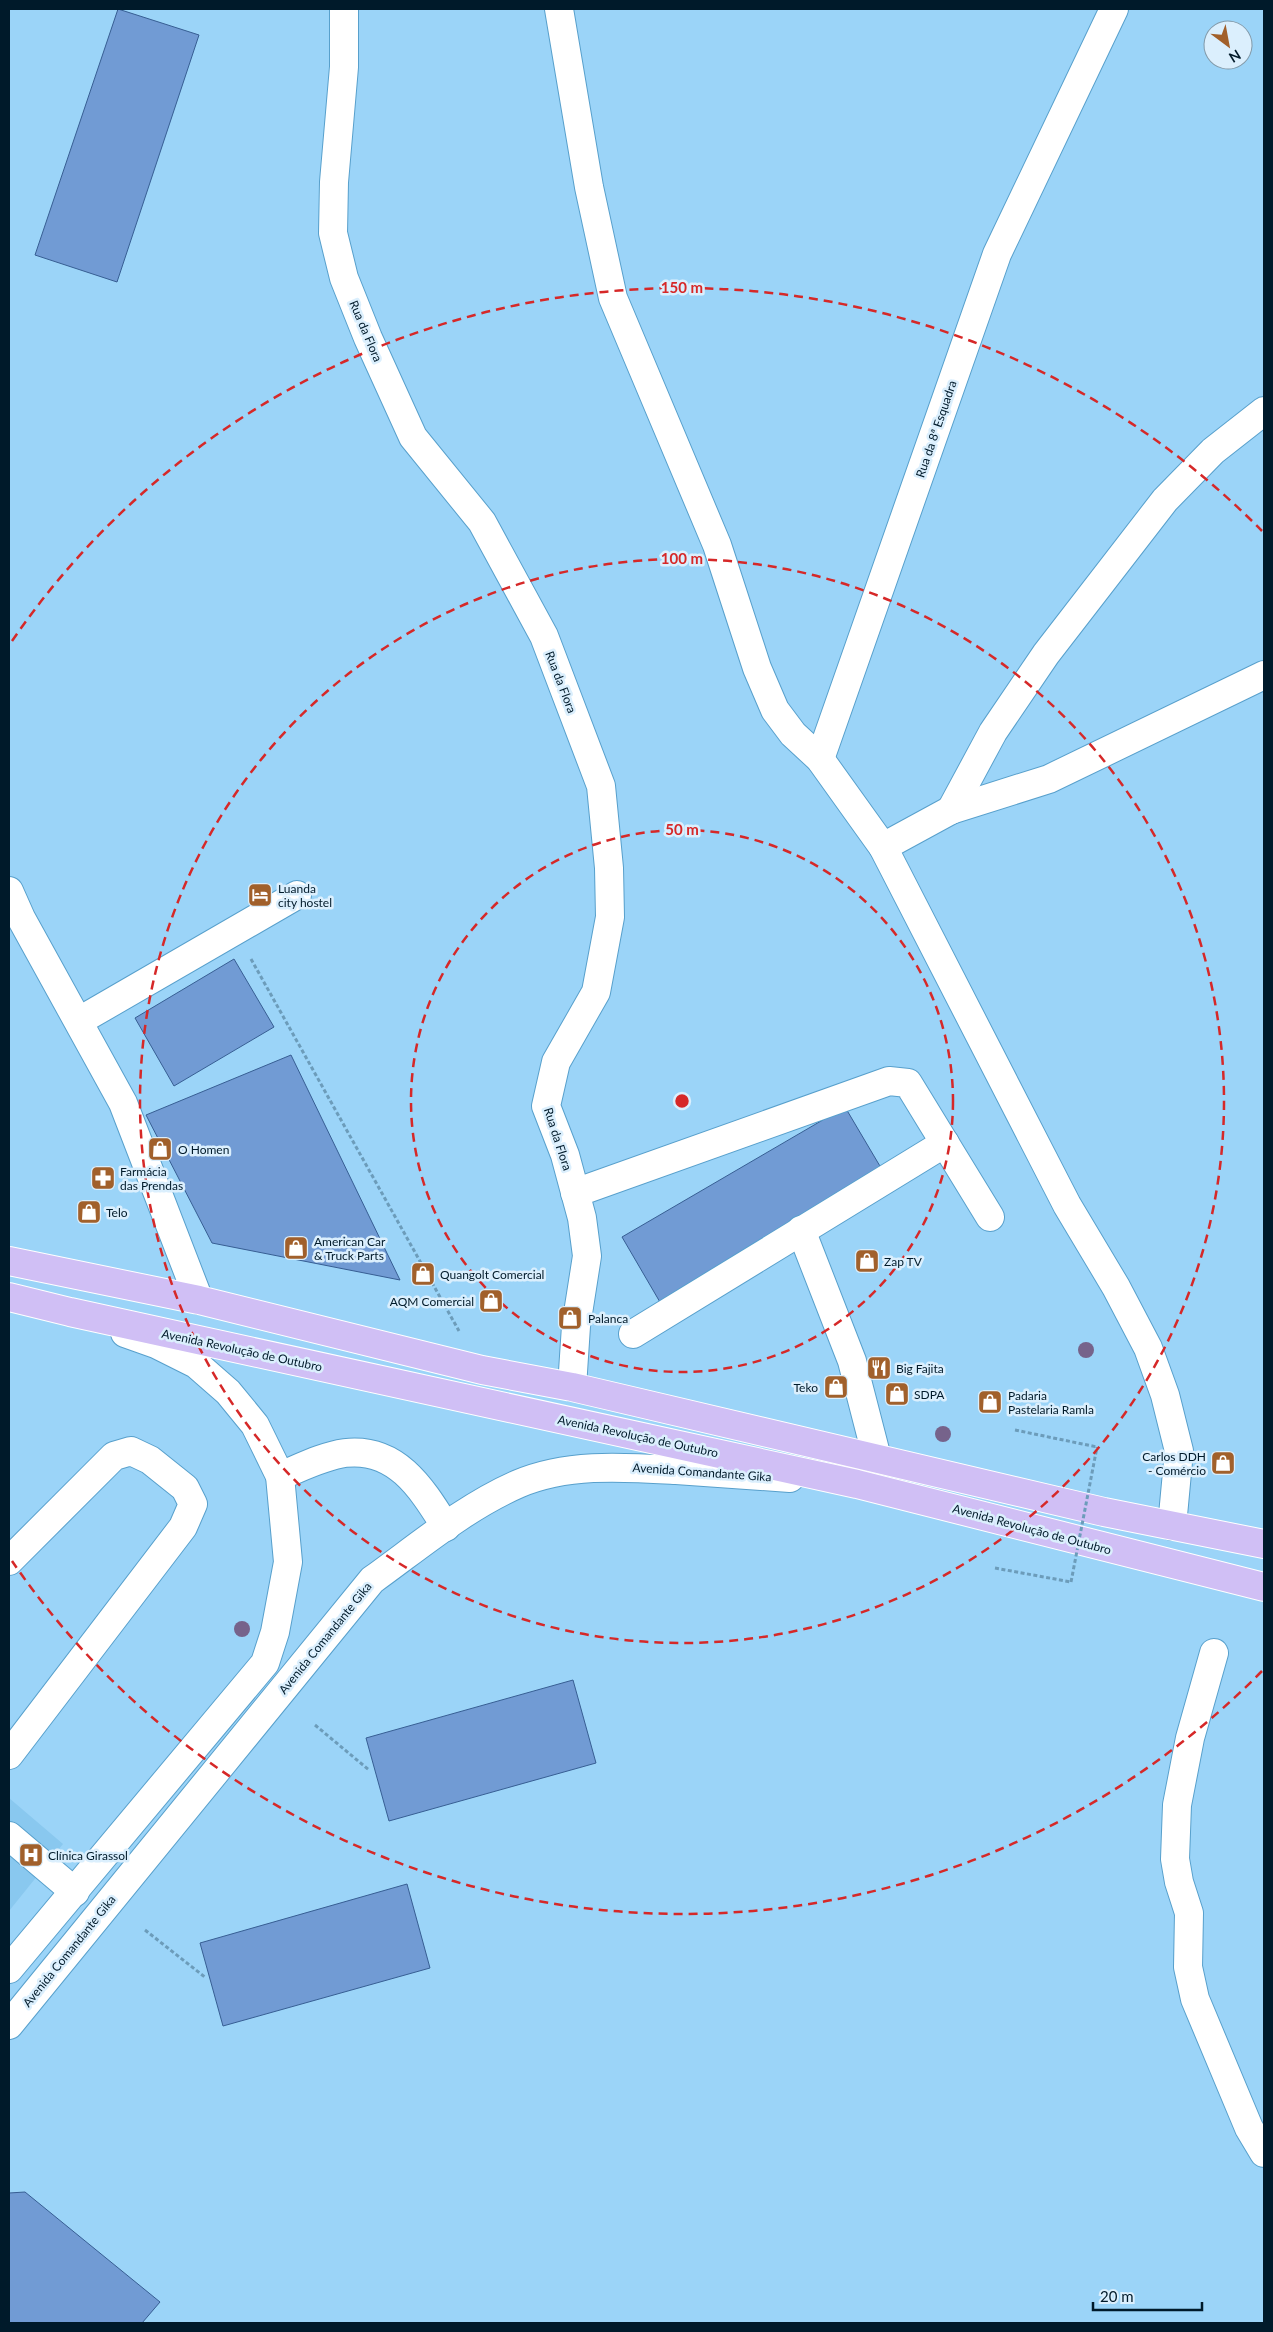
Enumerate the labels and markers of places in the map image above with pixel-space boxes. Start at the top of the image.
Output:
place label: Luanda city hostel [278,881,332,910]
hotel icon: Luanda city hostel [247,882,273,908]
centre of rings [673,1092,691,1110]
shop icon: O Homen [147,1136,173,1162]
place label: O Homen [178,1142,229,1157]
place label: Farmácia das Prendas [120,1164,183,1193]
pharmacy icon: Farmácia das Prendas [90,1165,116,1191]
shop icon: Telo [76,1199,102,1225]
place label: Telo [106,1205,128,1220]
place label: American Car & Truck Parts [314,1234,386,1263]
shop icon: American Car & Truck Parts [283,1235,309,1261]
shop icon: Zap TV [854,1248,880,1274]
place label: Zap TV [884,1254,923,1269]
shop icon: Quangolt Comercial [410,1261,436,1287]
place label: Quangolt Comercial [440,1267,544,1282]
shop icon: AQM Comercial [478,1288,504,1314]
place label: AQM Comercial [390,1294,474,1309]
shop icon: Palanca [557,1305,583,1331]
place label: Palanca [588,1311,628,1326]
restaurant icon: Big Fajita [866,1355,892,1381]
place label: Big Fajita [896,1361,944,1376]
shop icon: Teko [823,1374,849,1400]
place label: Teko [793,1380,818,1395]
shop icon: SDPA [884,1381,910,1407]
place label: SDPA [914,1387,945,1402]
place label: Padaria Pastelaria Ramla [1008,1388,1094,1417]
shop icon: Padaria Pastelaria Ramla [977,1389,1003,1415]
place label: Carlos DDH - Comércio [1142,1449,1206,1478]
shop icon: Carlos DDH - Comércio [1210,1450,1236,1476]
hospital icon: Clínica Girassol [18,1842,44,1868]
place label: Clínica Girassol [48,1848,128,1863]

